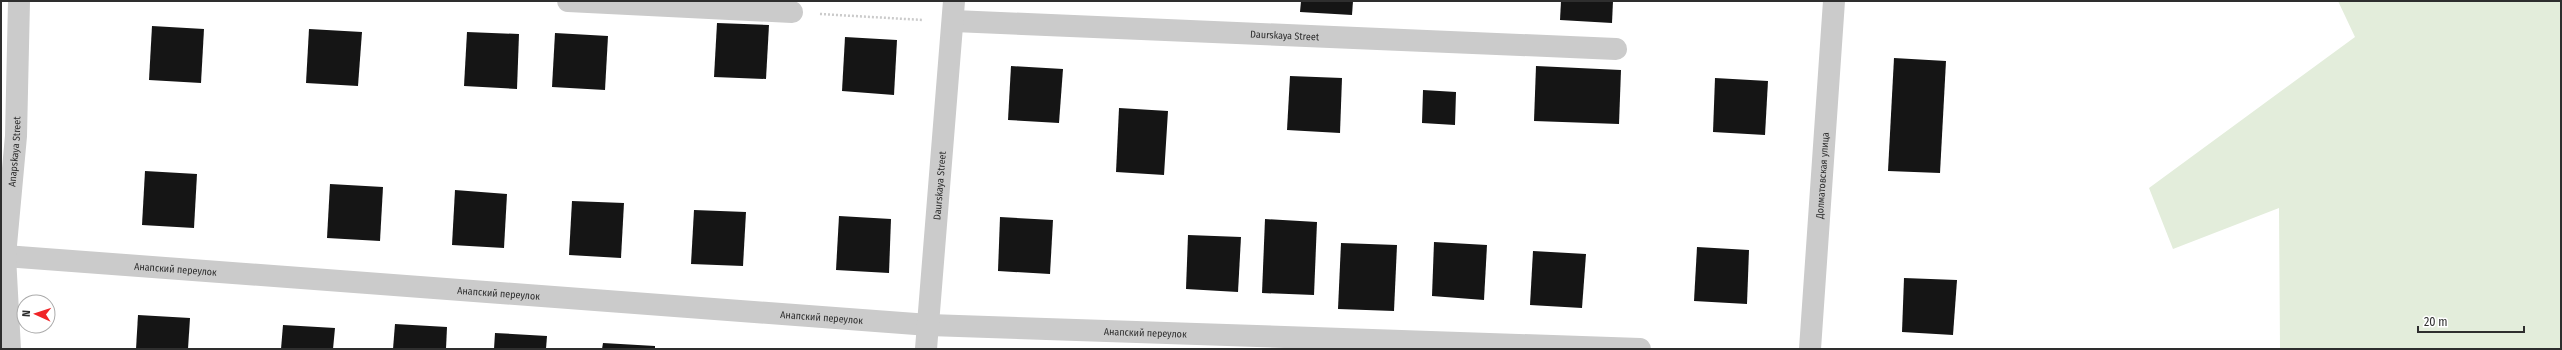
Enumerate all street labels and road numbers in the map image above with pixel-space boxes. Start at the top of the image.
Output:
street label: Daurskaya Street [1250,29,1320,43]
street label: Anapskaya Street [6,116,23,187]
street label: Долматовская улица [1814,132,1832,220]
street label: Daurskaya Street [931,150,949,220]
street label: Анапский переулок [134,261,218,279]
street label: Анапский переулок [457,285,541,303]
street label: Анапский переулок [780,309,864,327]
street label: Анапский переулок [1104,326,1187,341]

